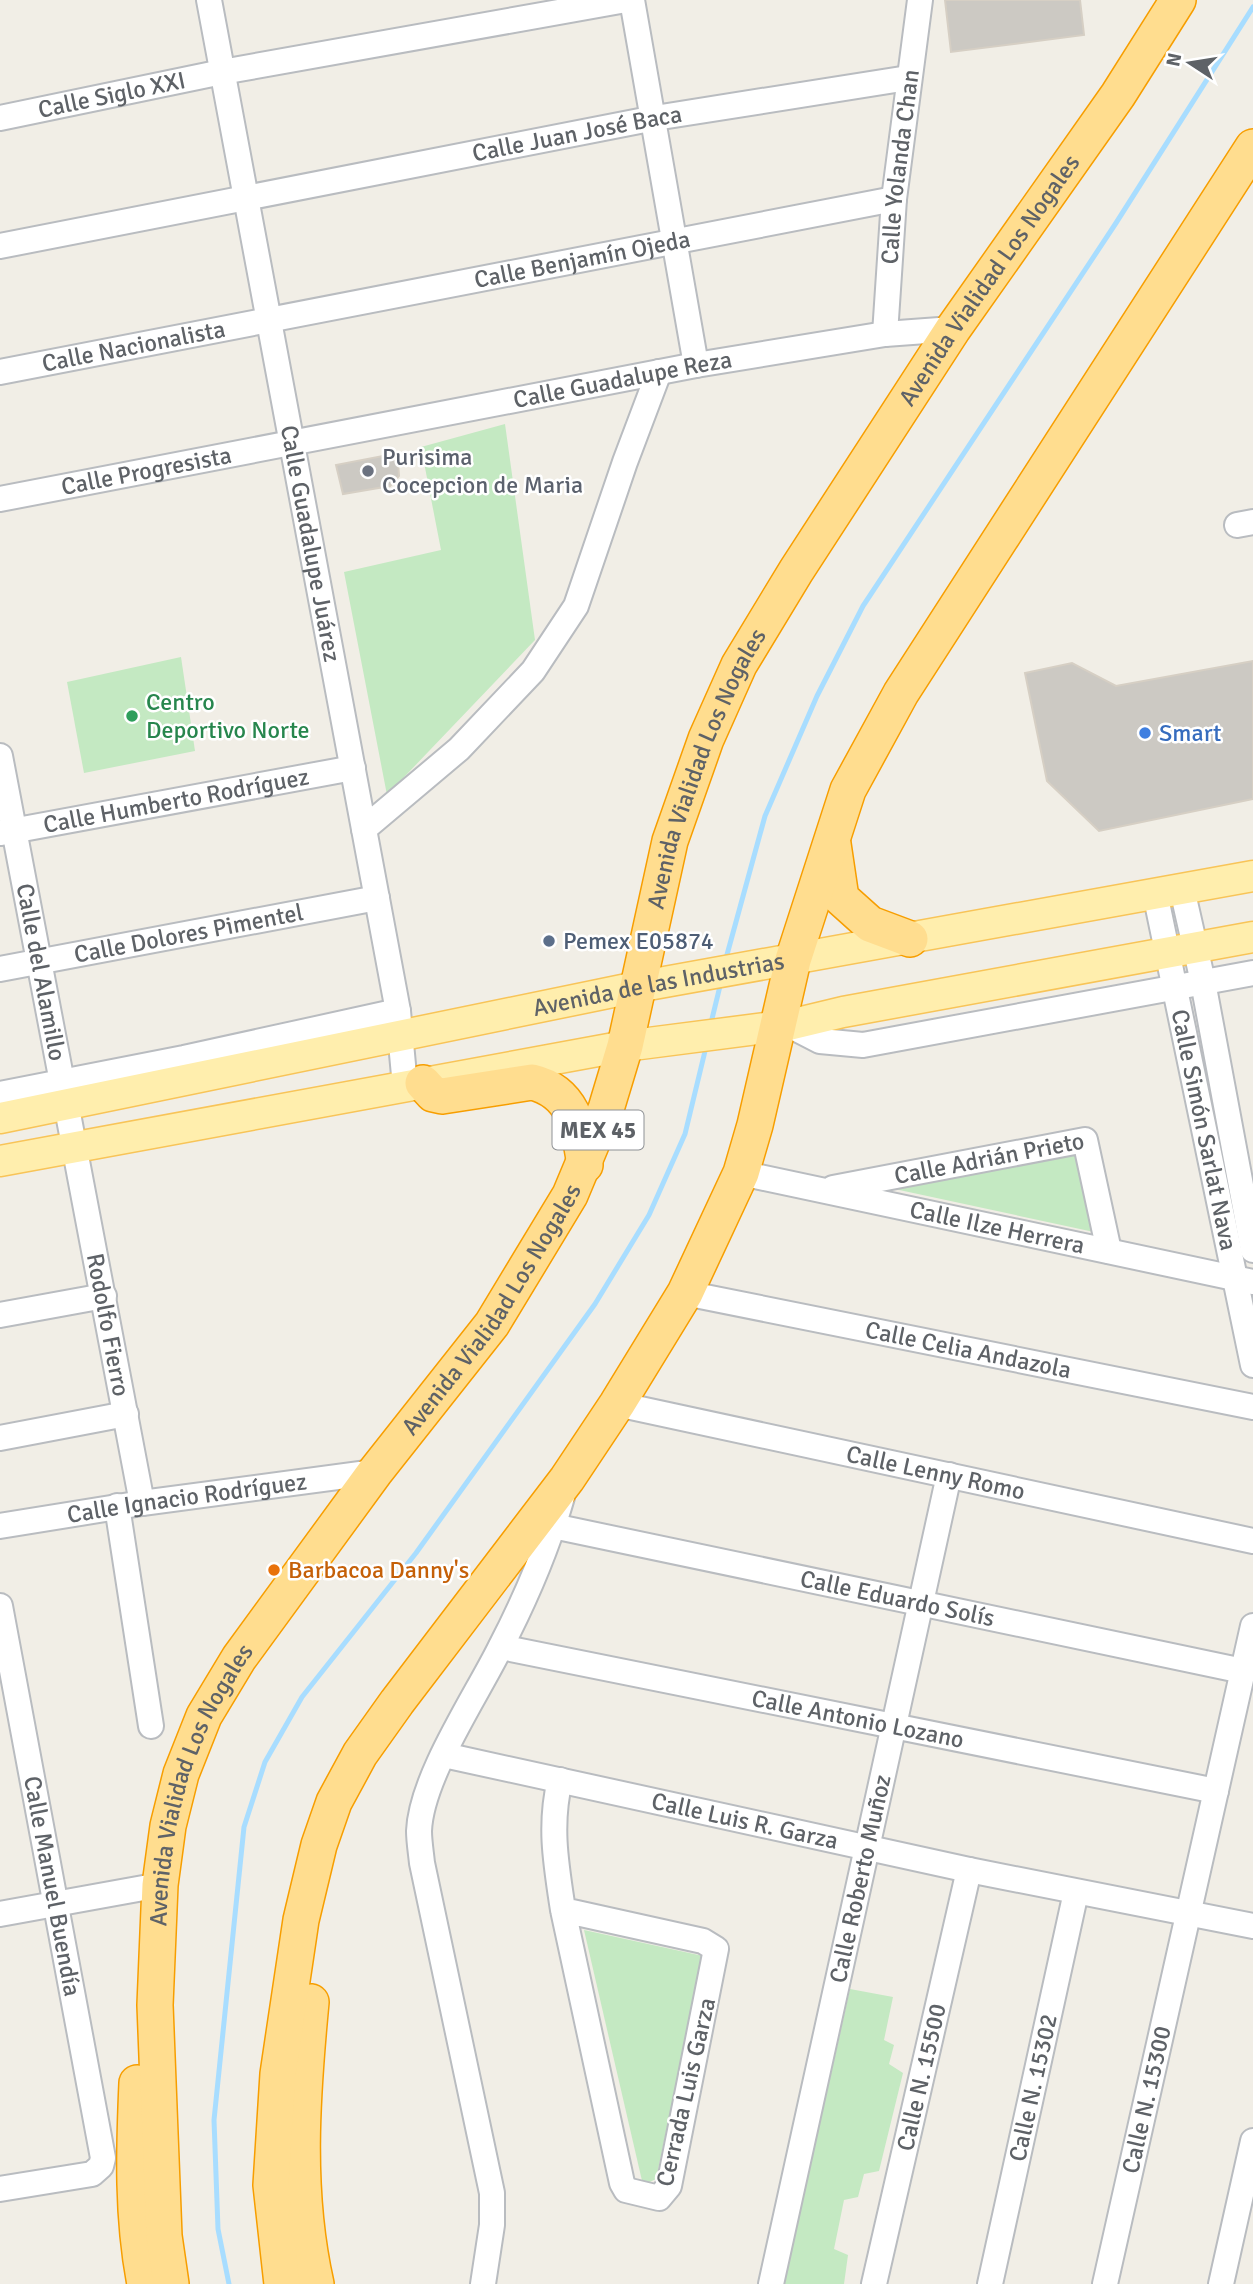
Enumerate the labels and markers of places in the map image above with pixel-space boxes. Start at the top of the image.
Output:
place label: Purisima Cocepcion de Maria [382,442,583,500]
marker: Purisima Cocepcion de Maria [360,463,376,479]
place label: Centro Deportivo Norte [146,687,310,745]
marker: Centro Deportivo Norte [124,708,140,724]
place label: Smart [1159,718,1221,748]
marker: Smart [1137,725,1153,741]
place label: Pemex E05874 [563,926,714,956]
marker: Pemex E05874 [541,933,557,949]
place label: Barbacoa Danny's [288,1555,469,1585]
marker: Barbacoa Danny's [266,1562,282,1578]

